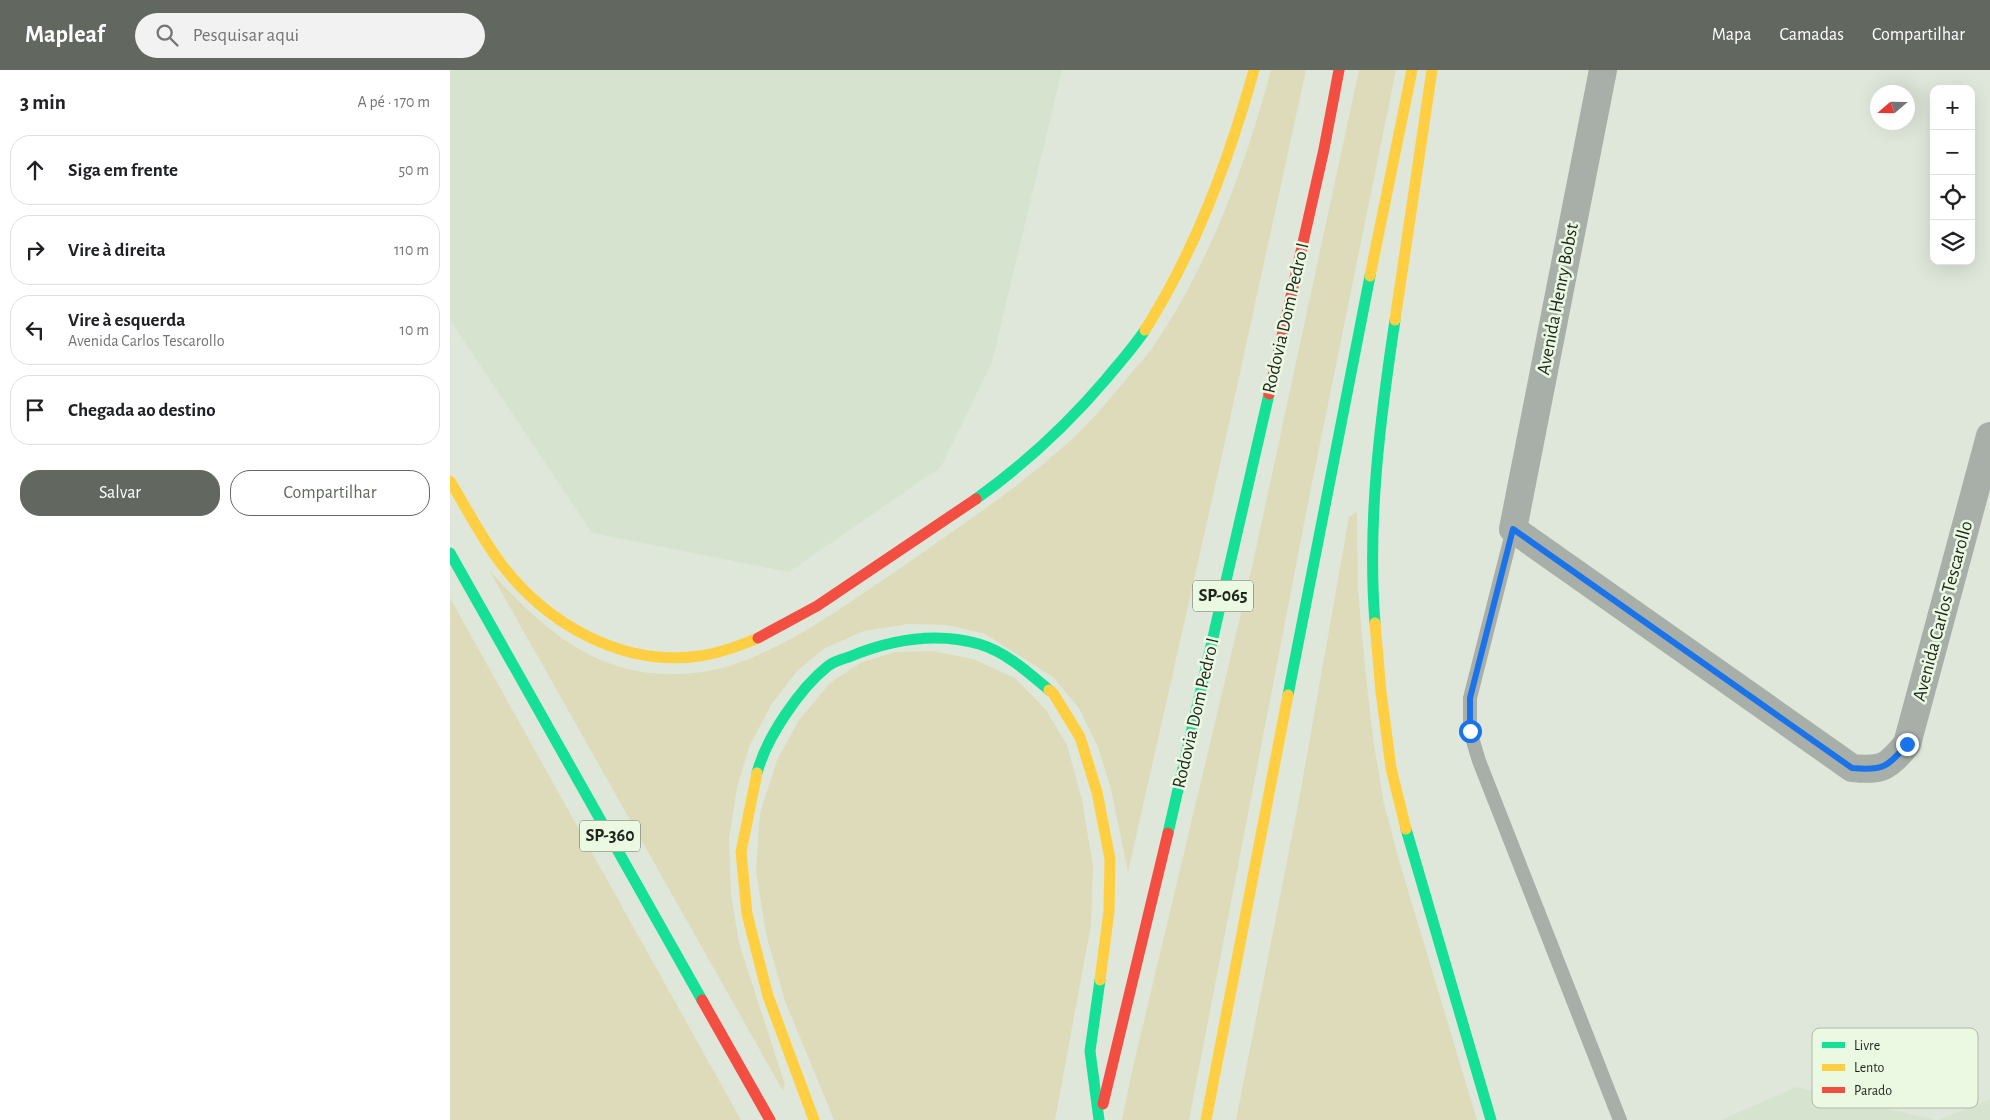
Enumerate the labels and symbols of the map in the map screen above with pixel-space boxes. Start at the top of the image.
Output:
north arrow [1870,85,1915,130]
street label: Avenida Henry Bobst [1534,222,1582,376]
street label: Rodovia Dom Pedro I [1259,241,1313,395]
street label: Avenida Carlos Tescarollo [1910,519,1976,703]
road number: SP-065 [1193,581,1253,612]
street label: Rodovia Dom Pedro I [1169,636,1223,790]
route start [1459,720,1482,743]
route end [1896,733,1919,756]
road number: SP-360 [580,820,640,851]
legend [1812,1028,1978,1108]
text: Livre [1854,1039,1880,1053]
text: Lento [1854,1061,1885,1075]
text: Parado [1854,1084,1892,1098]

